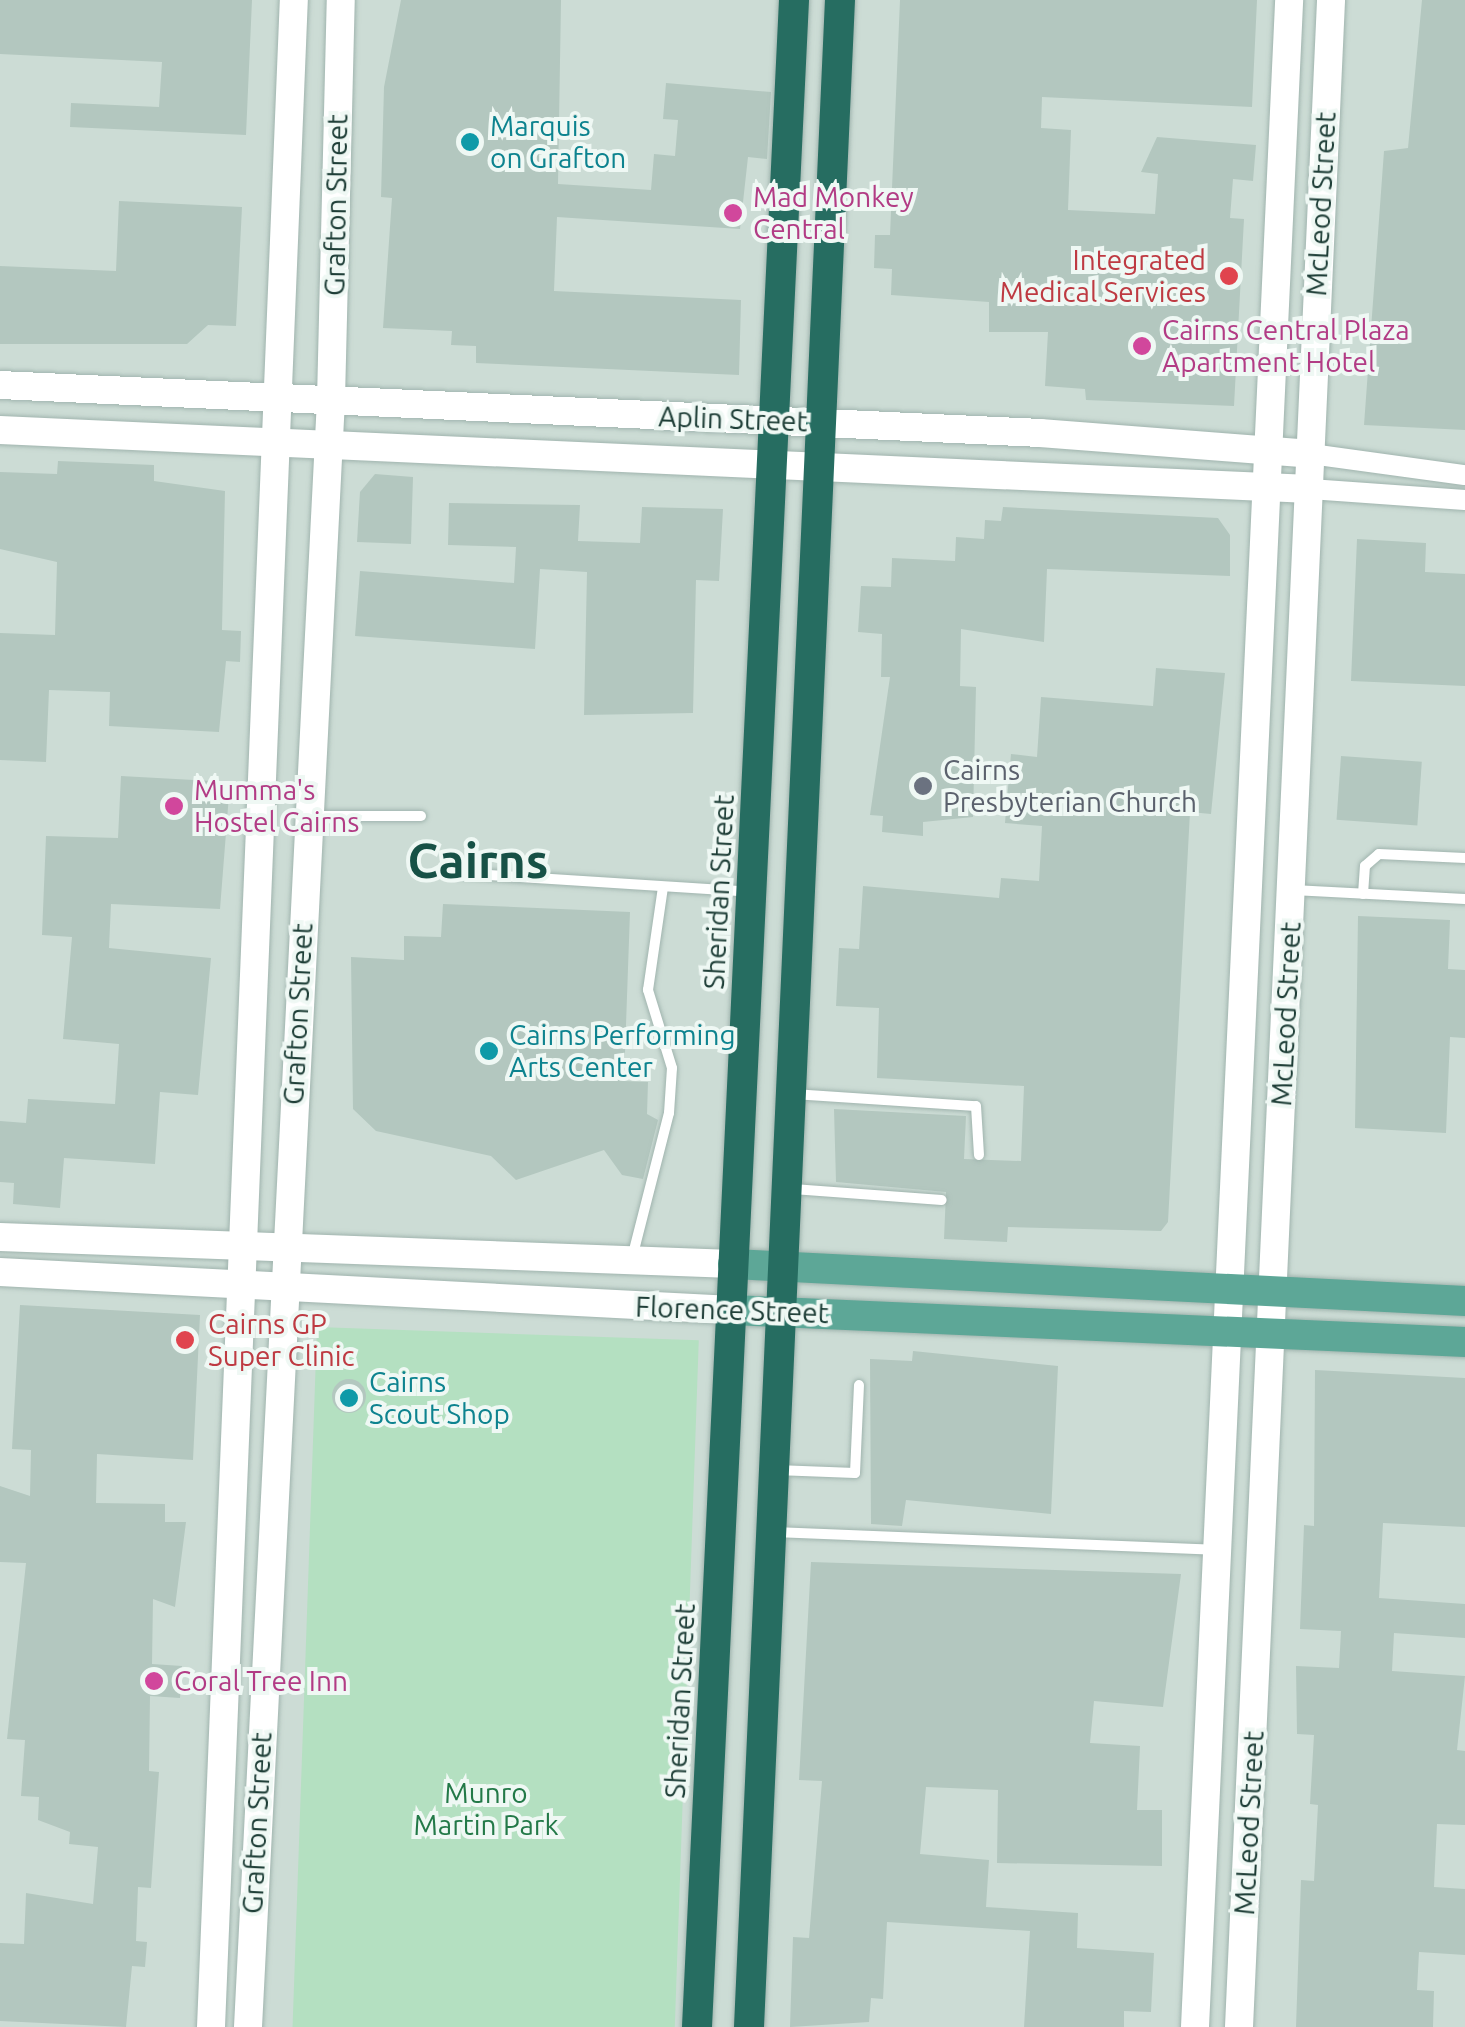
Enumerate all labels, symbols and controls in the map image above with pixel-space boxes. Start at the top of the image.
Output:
place label: Marquis on Grafton [490,109,626,175]
street label: McLeod Street [1299,111,1343,297]
street label: Grafton Street [318,114,354,296]
marker: Marquis on Grafton [459,131,481,153]
place label: Mad Monkey Central [753,180,914,246]
marker: Mad Monkey Central [722,202,744,224]
place label: Integrated Medical Services [1000,243,1206,309]
marker: Integrated Medical Services [1216,263,1242,289]
place label: Cairns Central Plaza Apartment Hotel [1162,313,1410,379]
marker: Cairns Central Plaza Apartment Hotel [1131,335,1153,357]
street label: Aplin Street [658,400,808,438]
place label: Cairns Presbyterian Church [943,753,1197,819]
place label: Mumma's Hostel Cairns [194,773,359,839]
marker: Cairns Presbyterian Church [912,775,934,797]
street label: Sheridan Street [697,794,741,990]
marker: Mumma's Hostel Cairns [163,795,185,817]
district label: Cairns [408,832,548,890]
street label: McLeod Street [1264,921,1308,1107]
street label: Grafton Street [276,922,320,1106]
place label: Cairns Performing Arts Center [509,1018,735,1084]
marker: Cairns Performing Arts Center [478,1040,500,1062]
street label: Florence Street [635,1290,829,1330]
place label: Cairns GP Super Clinic [208,1307,355,1373]
marker: Cairns GP Super Clinic [172,1327,198,1353]
place label: Cairns Scout Shop [369,1365,510,1431]
marker: Cairns Scout Shop [338,1387,360,1409]
street label: Sheridan Street [658,1603,702,1799]
place label: Coral Tree Inn [174,1664,348,1698]
marker: Coral Tree Inn [143,1670,165,1692]
street label: McLeod Street [1227,1730,1271,1916]
street label: Grafton Street [235,1731,279,1915]
park label: Munro Martin Park [413,1776,559,1842]

